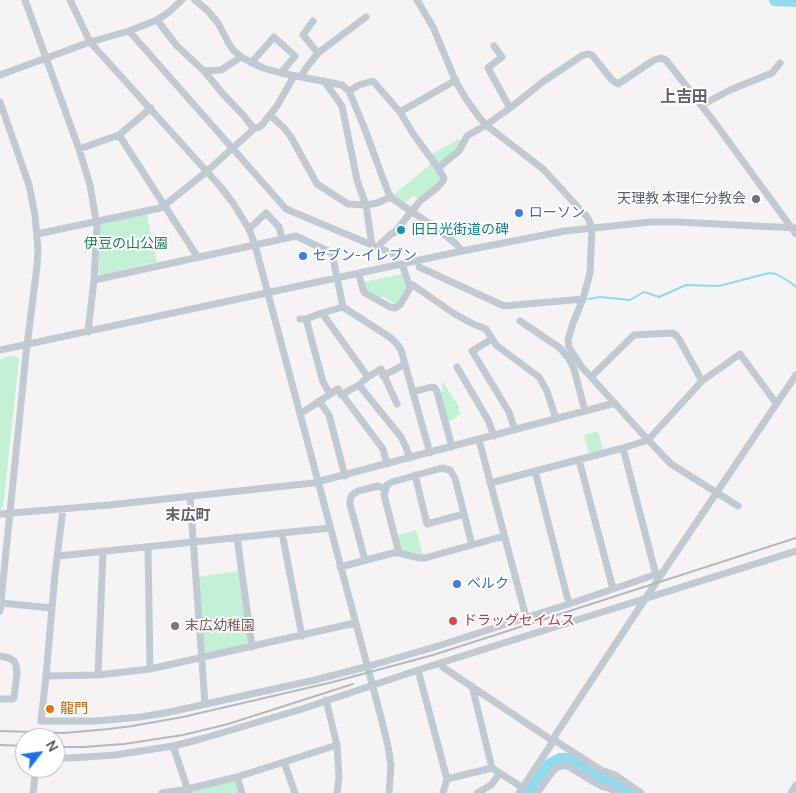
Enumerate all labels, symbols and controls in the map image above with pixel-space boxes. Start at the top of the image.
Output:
district label: 上吉田 [660,88,708,108]
place label: 天理教 本理仁分教会 [617,191,746,207]
marker: 天理教 本理仁分教会 [750,193,762,205]
place label: ローソン [529,205,585,221]
marker: ローソン [513,207,525,219]
place label: 旧日光街道の碑 [411,222,509,238]
marker: 旧日光街道の碑 [395,224,407,236]
park label: 伊豆の山公園 [84,236,168,252]
place label: セブン-イレブン [313,248,417,264]
marker: セブン-イレブン [297,250,309,262]
district label: 末広町 [166,507,210,525]
place label: ベルク [467,576,509,592]
marker: ベルク [451,578,463,590]
place label: ドラッグセイムス [463,613,575,629]
marker: ドラッグセイムス [447,615,459,627]
place label: 末広幼稚園 [185,618,255,634]
marker: 末広幼稚園 [169,620,181,632]
place label: 龍門 [60,701,88,717]
marker: 龍門 [44,703,56,715]
north arrow [15,728,65,778]
text: N [42,737,63,755]

